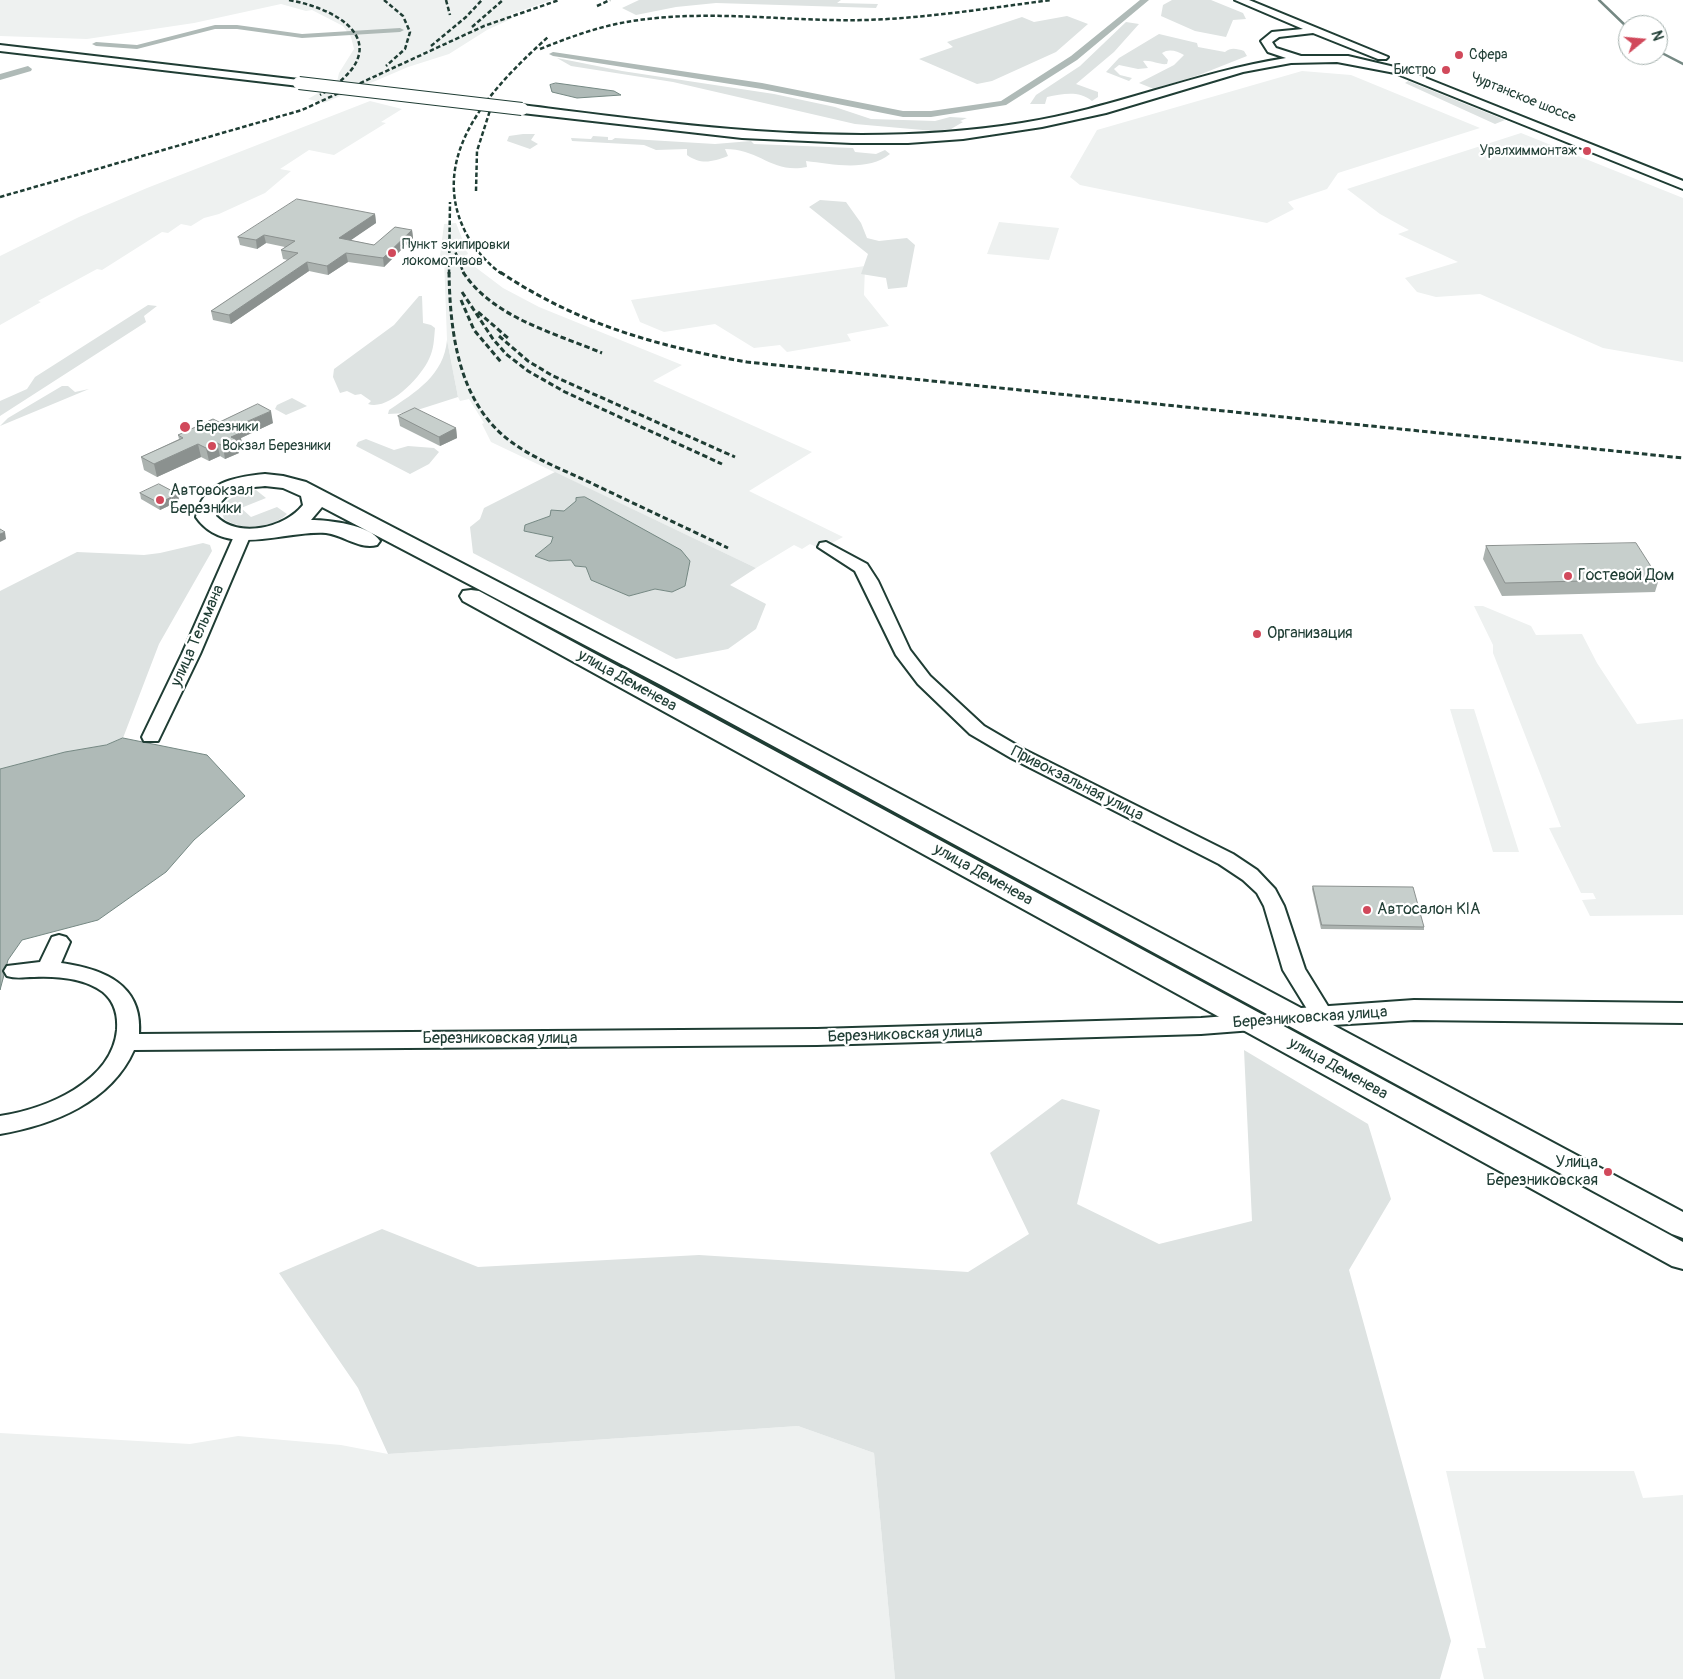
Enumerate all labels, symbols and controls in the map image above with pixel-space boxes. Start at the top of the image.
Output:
north arrow [1618,15,1668,65]
text: N [1647,29,1666,43]
place label: Сфера [1469,47,1508,63]
marker: Сфера [1453,49,1465,61]
place label: Бистро [1393,62,1436,78]
marker: Бистро [1440,64,1452,76]
street label: Чуртанское шоссе [1468,69,1578,127]
place label: Уралхиммонтаж [1479,143,1577,159]
marker: Уралхиммонтаж [1581,145,1593,157]
place label: Пункт экипировки локомотивов [402,237,509,270]
marker: Пункт экипировки локомотивов [386,247,398,259]
place label: Березники [196,419,258,435]
marker: Березники [178,420,192,434]
place label: Вокзал Березники [222,438,331,454]
marker: Вокзал Березники [206,440,218,452]
place label: Автовокзал Березники [170,481,253,519]
marker: Автовокзал Березники [154,494,166,506]
place label: Гостевой Дом [1578,566,1674,586]
marker: Гостевой Дом [1562,570,1574,582]
street label: улица Тельмана [167,582,229,690]
place label: Организация [1267,624,1353,644]
marker: Организация [1251,628,1263,640]
street label: улица Деменева [574,646,680,716]
street label: Привокзальная улица [1008,742,1146,826]
street label: улица Деменева [930,840,1036,910]
place label: Автосалон KIA [1377,900,1480,920]
marker: Автосалон KIA [1361,904,1373,916]
street label: Березниковская улица [1232,1003,1388,1033]
street label: Березниковская улица [827,1023,983,1047]
street label: Березниковская улица [422,1029,578,1049]
street label: улица Деменева [1285,1034,1391,1104]
place label: Улица Березниковская [1486,1153,1598,1191]
marker: Улица Березниковская [1602,1166,1614,1178]

